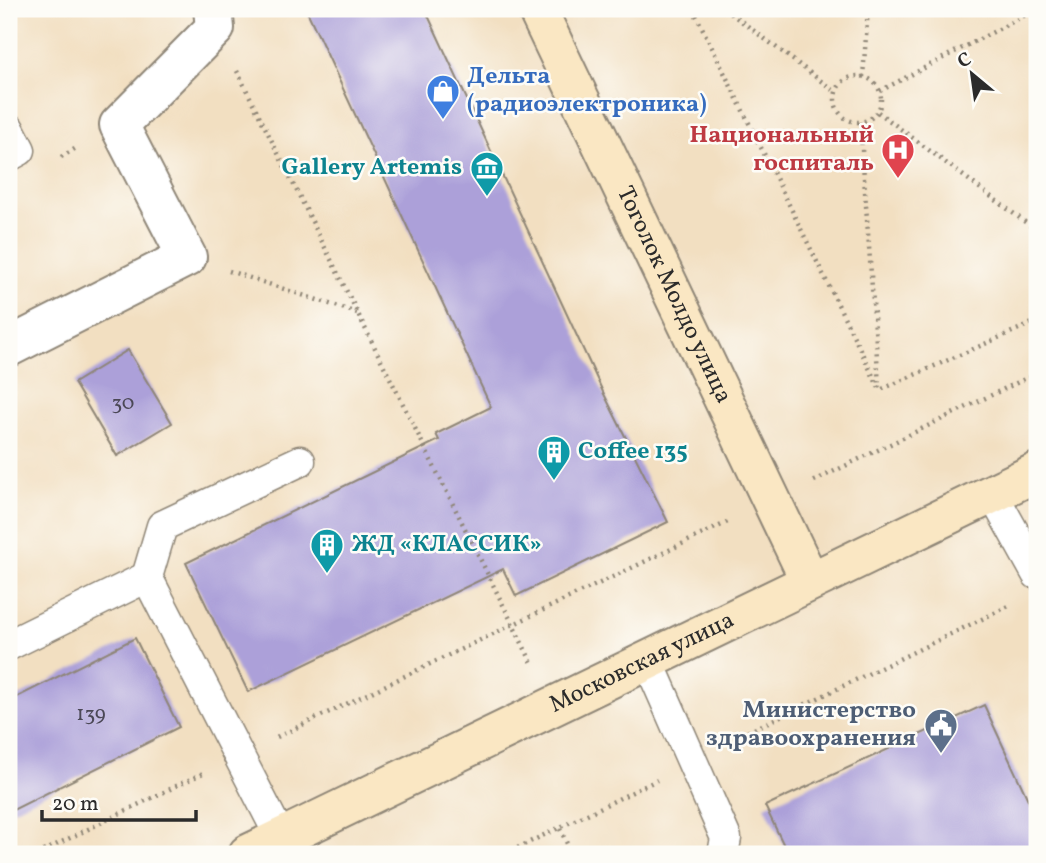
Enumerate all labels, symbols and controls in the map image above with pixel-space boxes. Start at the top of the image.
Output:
north arrow [937,38,1007,108]
text: С [953,47,976,75]
place label: Дельта (радиоэлектроника) [467,60,707,122]
shop icon: Дельта (радиоэлектроника) [424,72,462,121]
place label: Национальный госпиталь [690,119,874,181]
hospital icon: Национальный госпиталь [879,131,917,180]
museum icon: Gallery Artemis [468,149,506,198]
place label: Gallery Artemis [282,151,462,185]
street label: Тоголок Молдо улица [607,181,740,409]
house number: 30 [112,389,134,418]
building icon: Coffee 135 [535,433,573,482]
place label: Coffee 135 [578,435,688,469]
building icon: ЖД «КЛАССИК» [308,526,346,575]
place label: ЖД «КЛАССИК» [352,528,542,562]
street label: Московская улица [544,604,740,722]
place label: Министерство здравоохранения [706,694,916,756]
house number: 139 [76,700,106,729]
public building icon: Министерство здравоохранения [922,706,960,755]
scale bar [42,779,196,823]
text: 20 m [52,790,98,819]

